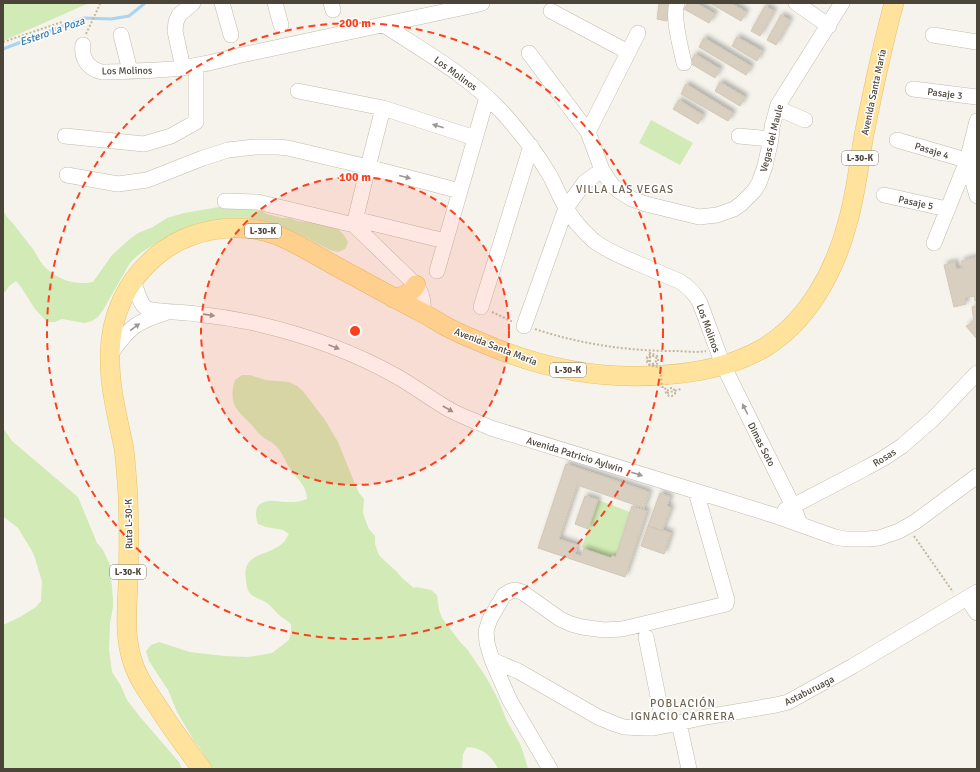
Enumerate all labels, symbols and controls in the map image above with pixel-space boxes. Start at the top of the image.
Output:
water label: Estero La Poza [18,14,87,49]
text: 200 m [339,16,371,31]
street label: Avenida Santa María [859,48,889,136]
street label: Los Molinos [431,54,480,94]
street label: Los Molinos [102,65,153,77]
street label: Pasaje 3 [927,86,963,102]
street label: Vegas del Maule [758,103,786,173]
one-way arrow [432,123,444,129]
street label: Pasaje 4 [913,140,951,162]
road number: L-30-K [842,151,878,165]
text: 100 m [339,170,371,185]
one-way arrow [400,174,412,180]
district label: VILLA LAS VEGAS [576,183,674,196]
street label: Pasaje 5 [897,193,934,213]
road number: L-30-K [245,224,281,238]
street label: Los Molinos [694,302,723,355]
one-way arrow [202,312,215,318]
one-way arrow [130,323,140,331]
centre of rings [348,324,362,338]
street label: Avenida Santa María [453,326,539,368]
one-way arrow [329,345,341,351]
road number: L-30-K [550,363,586,377]
one-way arrow [741,403,748,414]
one-way arrow [442,405,454,412]
street label: Dimas Soto [745,420,777,469]
street label: Avenida Patricio Aylwin [525,435,625,475]
street label: Rosas [871,446,899,470]
one-way arrow [632,471,644,477]
street label: Ruta L-30-K [123,499,135,549]
road number: L-30-K [110,565,146,579]
street label: Astaburuaga [783,673,836,709]
district label: POBLACIÓN IGNACIO CARRERA [630,696,736,723]

